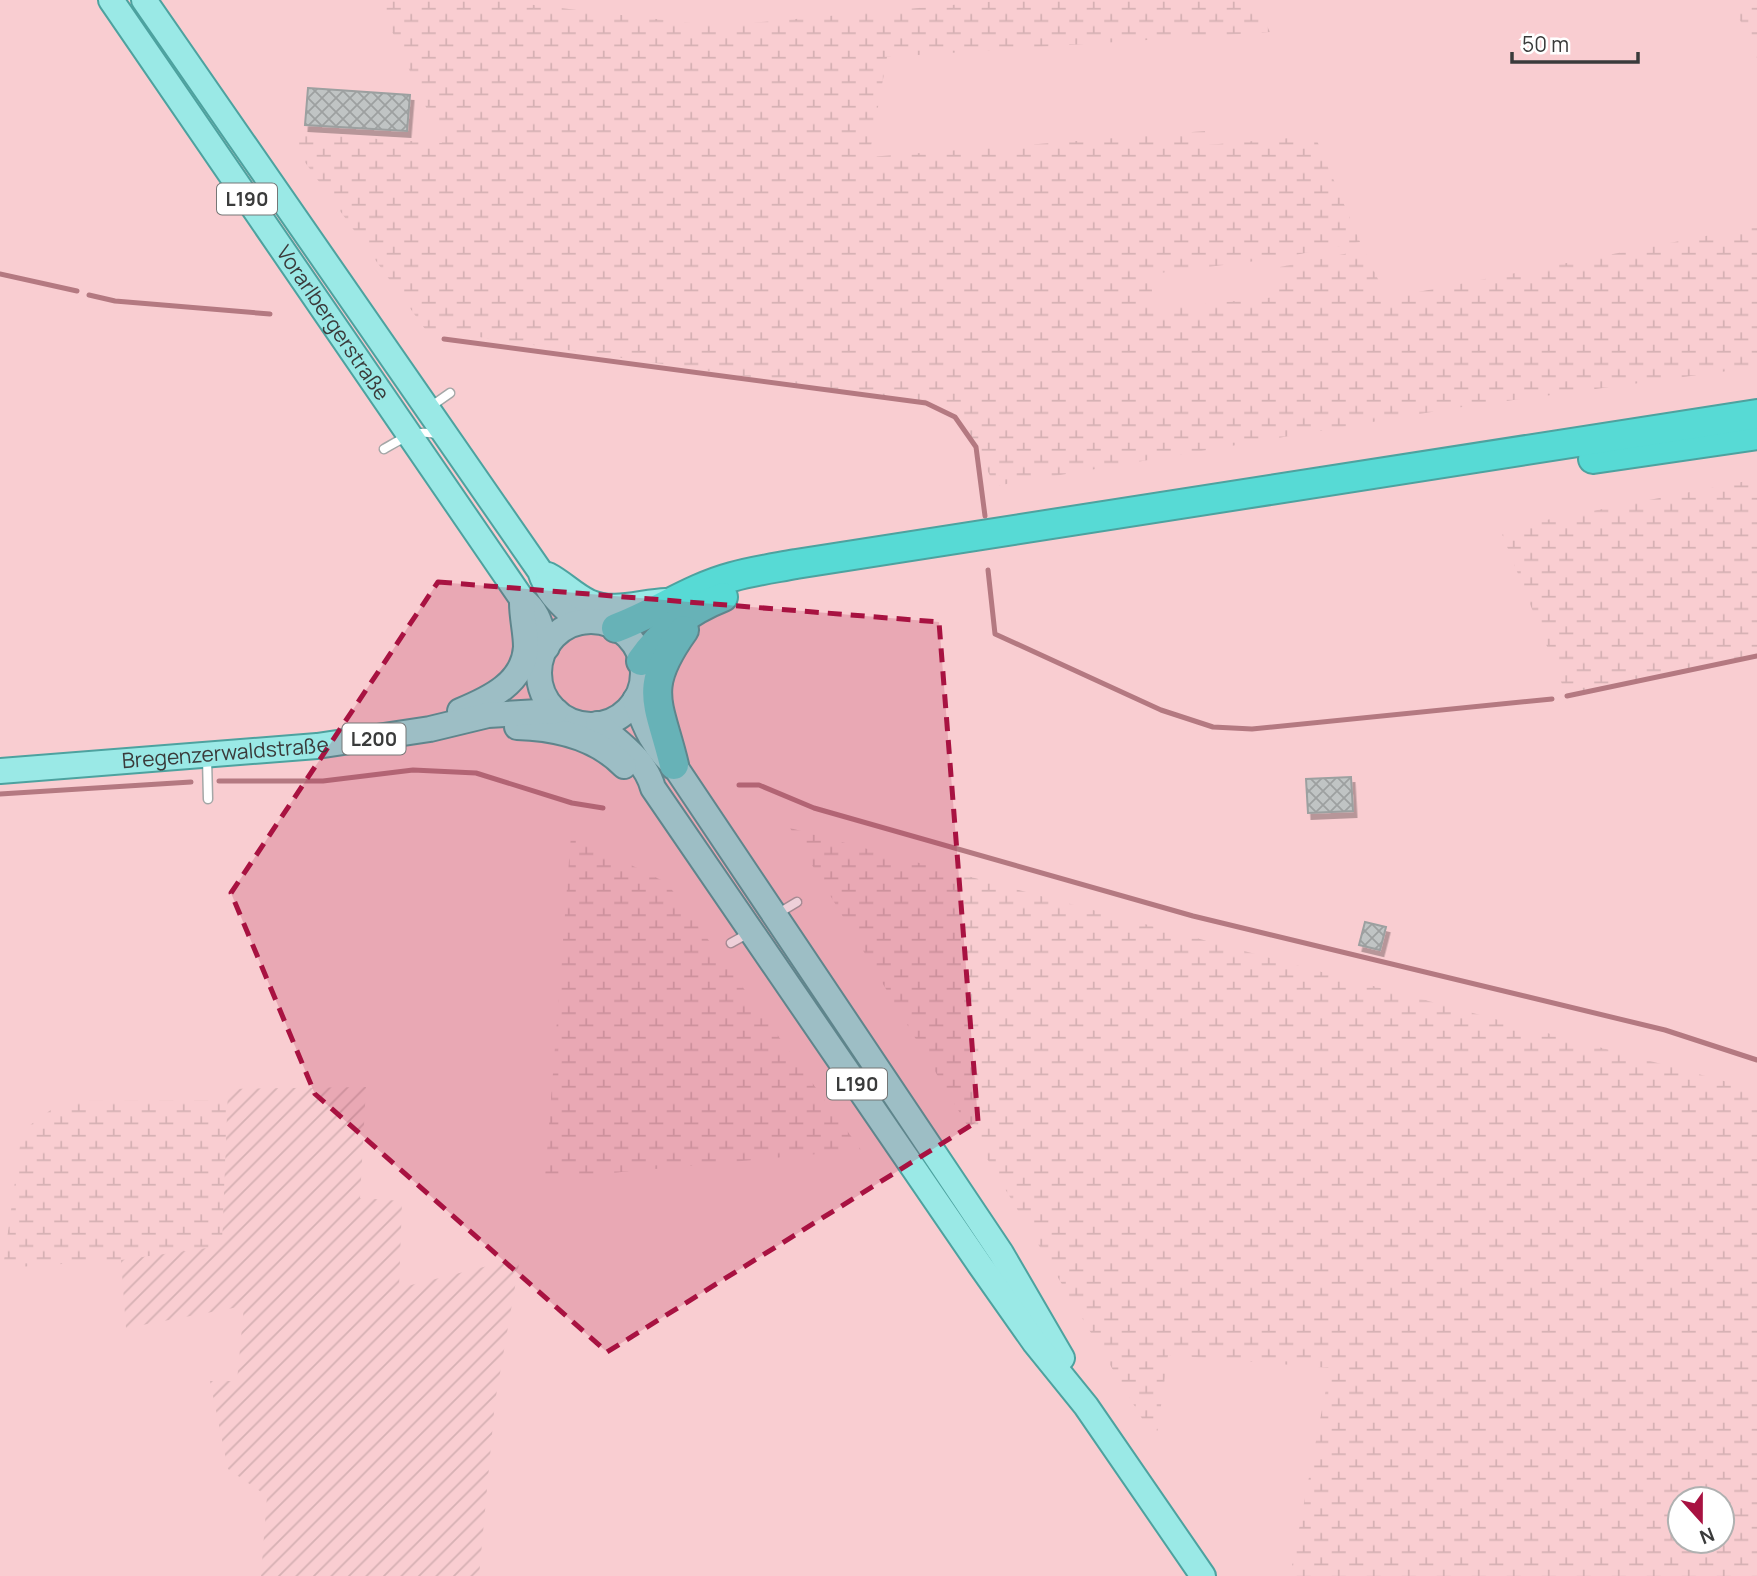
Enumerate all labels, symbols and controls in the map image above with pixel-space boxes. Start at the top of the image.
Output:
scale bar [1512,21,1638,65]
text: 50 m [1522,30,1569,58]
road number: L190 [217,183,277,214]
street label: Vorarlbergerstraße [271,240,397,406]
road number: L200 [342,724,406,754]
street label: Bregenzerwaldstraße [121,729,330,774]
road number: L190 [827,1068,887,1100]
north arrow [1666,1485,1736,1555]
text: N [1696,1521,1718,1550]

